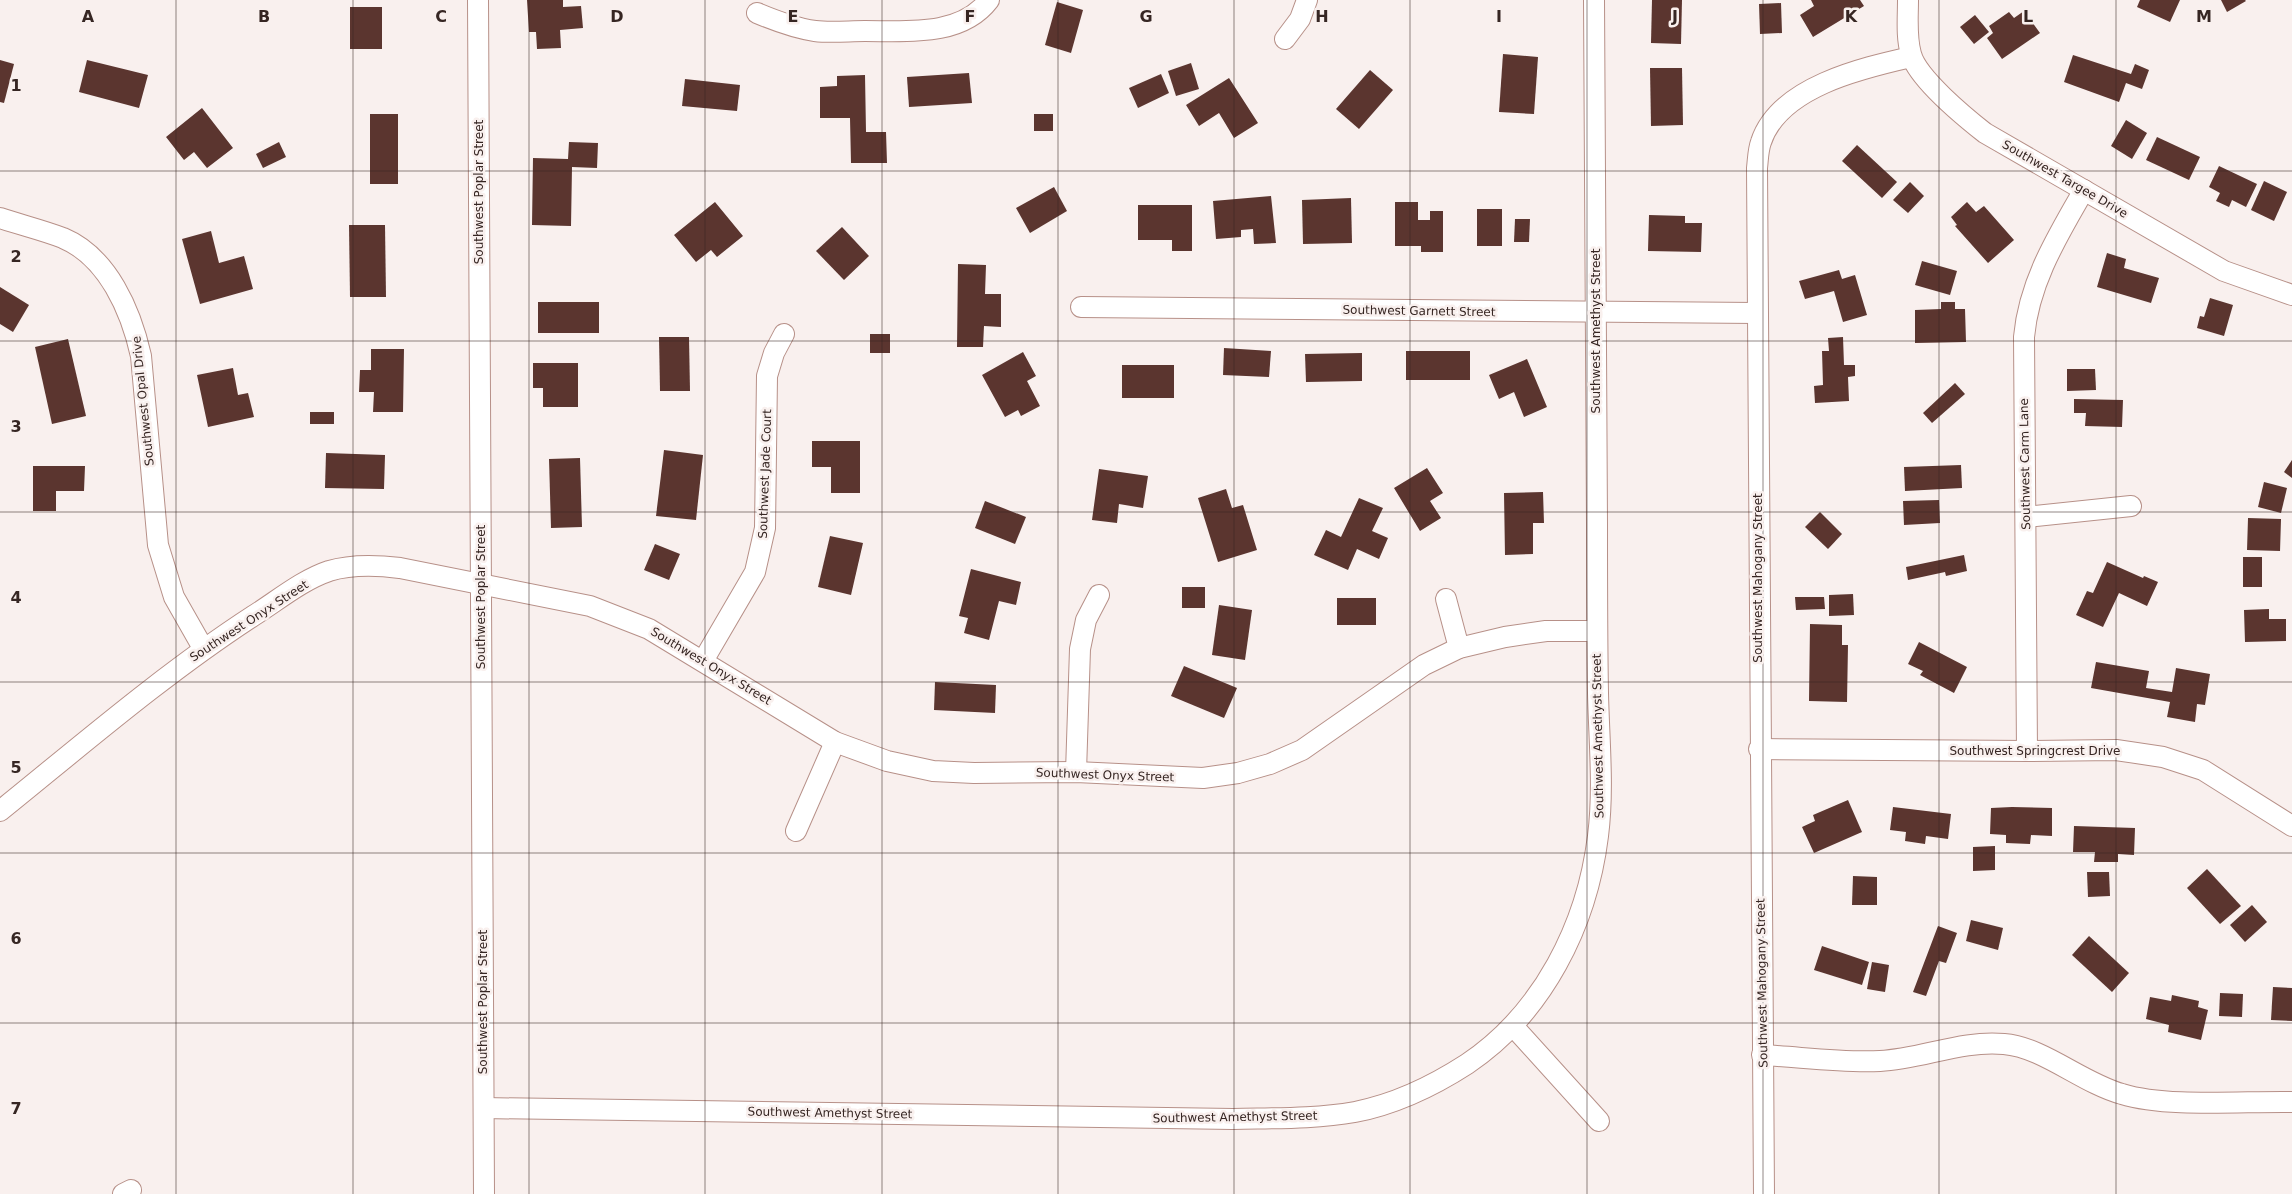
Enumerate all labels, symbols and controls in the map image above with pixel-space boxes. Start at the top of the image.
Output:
text: A [82,7,95,26]
text: B [258,7,270,26]
text: C [435,7,447,26]
text: D [610,7,624,26]
text: E [788,7,798,26]
text: F [965,7,975,26]
text: G [1139,7,1153,26]
text: H [1315,7,1329,26]
text: I [1496,7,1502,26]
text: J [1671,7,1678,26]
text: K [1845,7,1858,26]
text: L [2023,7,2033,26]
text: M [2196,7,2212,26]
text: 1 [10,76,22,95]
street label: Southwest Poplar Street [472,119,486,264]
street label: Southwest Targee Drive [2000,137,2130,221]
text: 2 [10,247,22,266]
street label: Southwest Amethyst Street [1589,248,1603,413]
street label: Southwest Garnett Street [1342,303,1496,319]
street label: Southwest Opal Drive [129,335,157,467]
street label: Southwest Carm Lane [2017,398,2033,530]
street label: Southwest Jade Court [756,409,774,539]
text: 3 [10,417,22,436]
street label: Southwest Mahogany Street [1751,493,1765,663]
street label: Southwest Poplar Street [474,524,488,669]
street label: Southwest Onyx Street [187,577,311,665]
text: 4 [10,588,22,607]
street label: Southwest Onyx Street [648,624,774,708]
street label: Southwest Amethyst Street [1590,653,1606,819]
street label: Southwest Springcrest Drive [1950,744,2120,758]
text: 5 [10,758,22,777]
street label: Southwest Onyx Street [1036,766,1175,784]
street label: Southwest Mahogany Street [1754,898,1770,1068]
text: 6 [10,929,22,948]
street label: Southwest Poplar Street [476,929,490,1074]
text: 7 [10,1099,22,1118]
street label: Southwest Amethyst Street [747,1105,913,1121]
street label: Southwest Amethyst Street [1152,1109,1318,1125]

